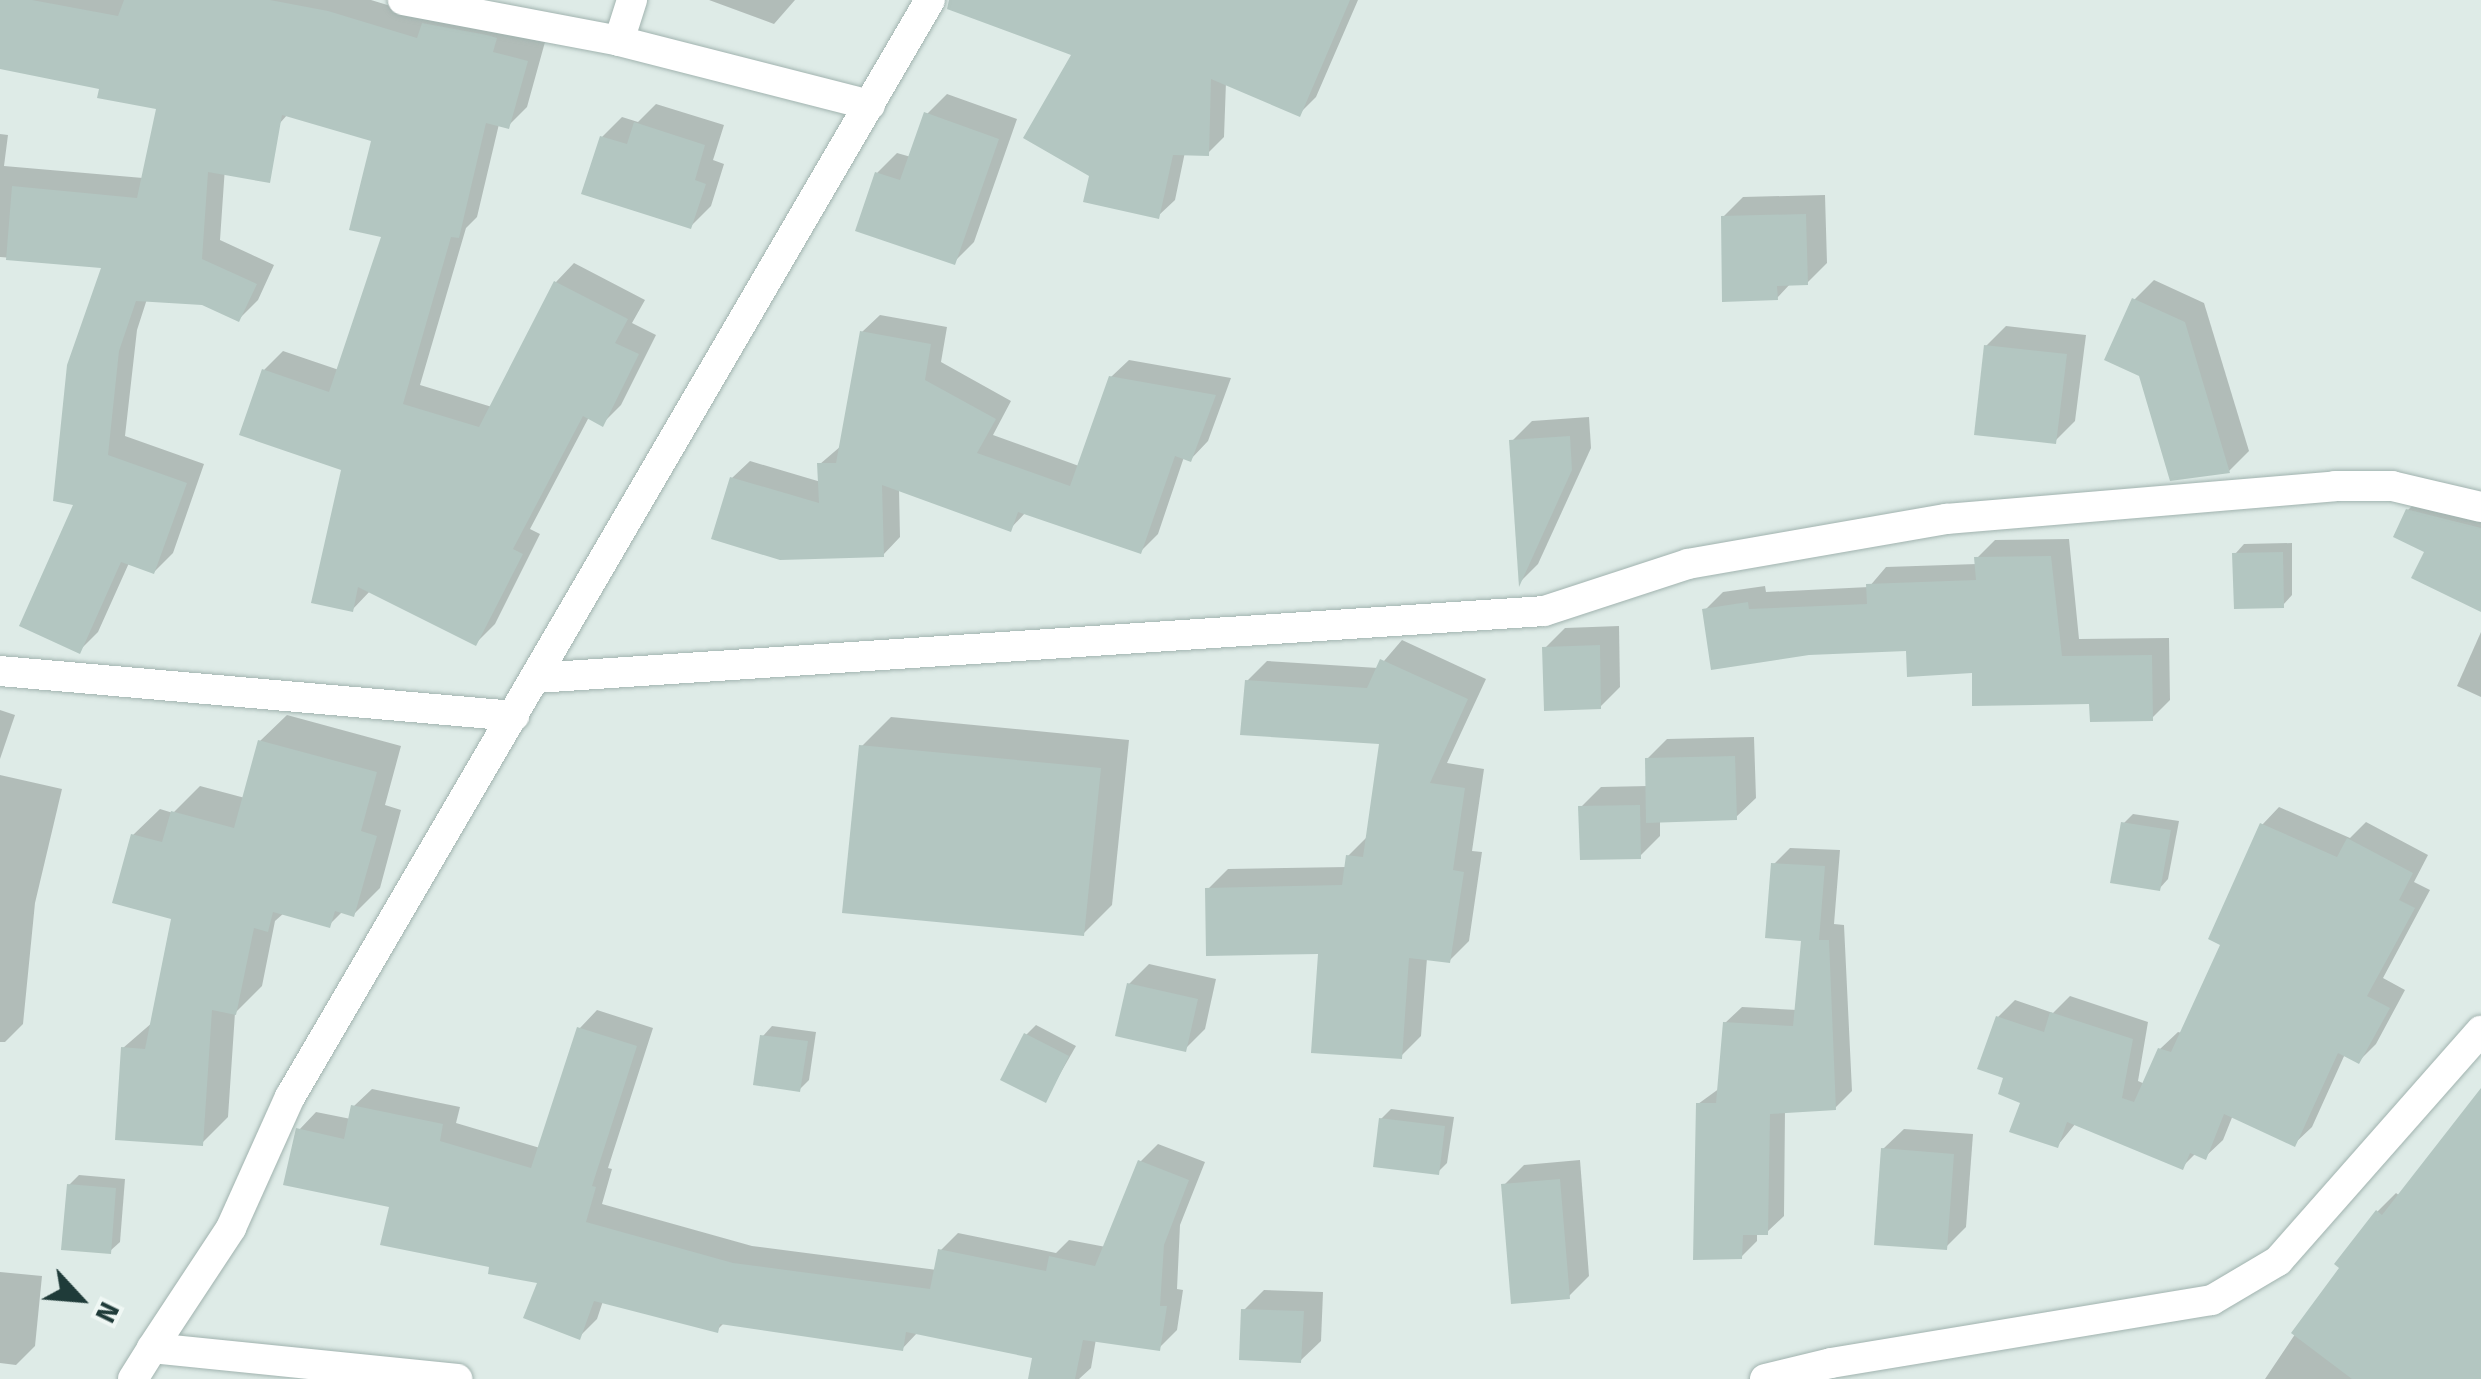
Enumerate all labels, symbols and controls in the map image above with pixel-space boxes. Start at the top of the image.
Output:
north arrow [30,1249,130,1349]
text: N [89,1297,126,1328]

